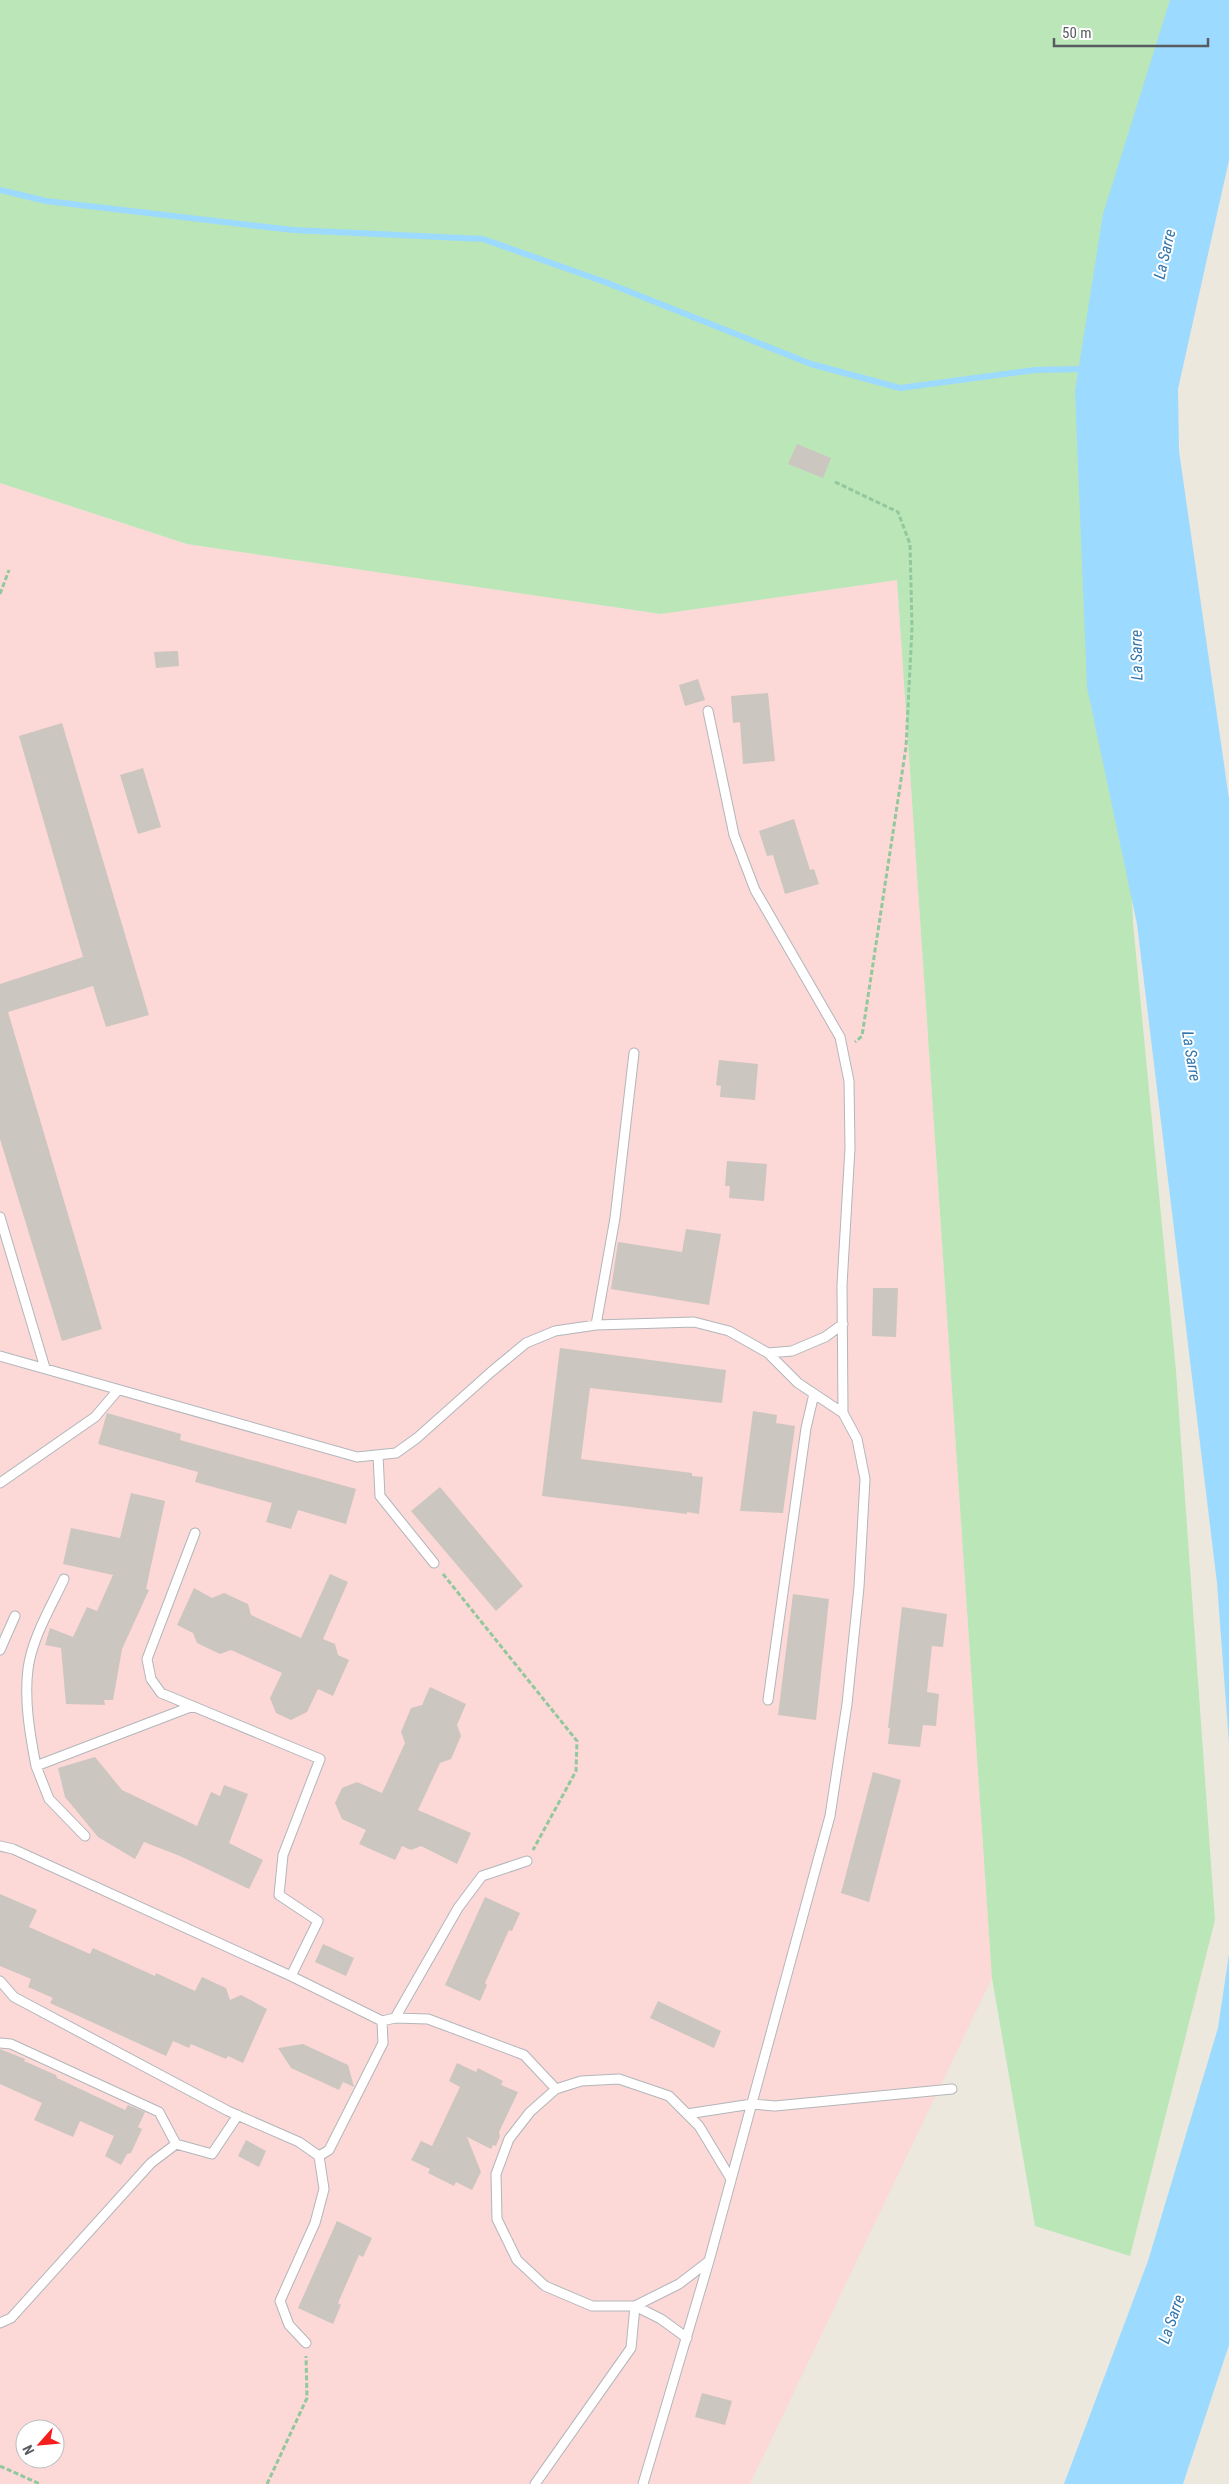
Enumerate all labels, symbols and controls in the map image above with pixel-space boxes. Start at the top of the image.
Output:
scale bar [1054,15,1208,47]
text: 50 m [1062,24,1092,42]
water label: La Sarre [1150,227,1179,281]
water label: La Sarre [1127,630,1146,680]
water label: La Sarre [1178,1030,1205,1083]
water label: La Sarre [1154,2292,1189,2346]
north arrow [15,2419,65,2469]
text: N [19,2442,37,2457]

